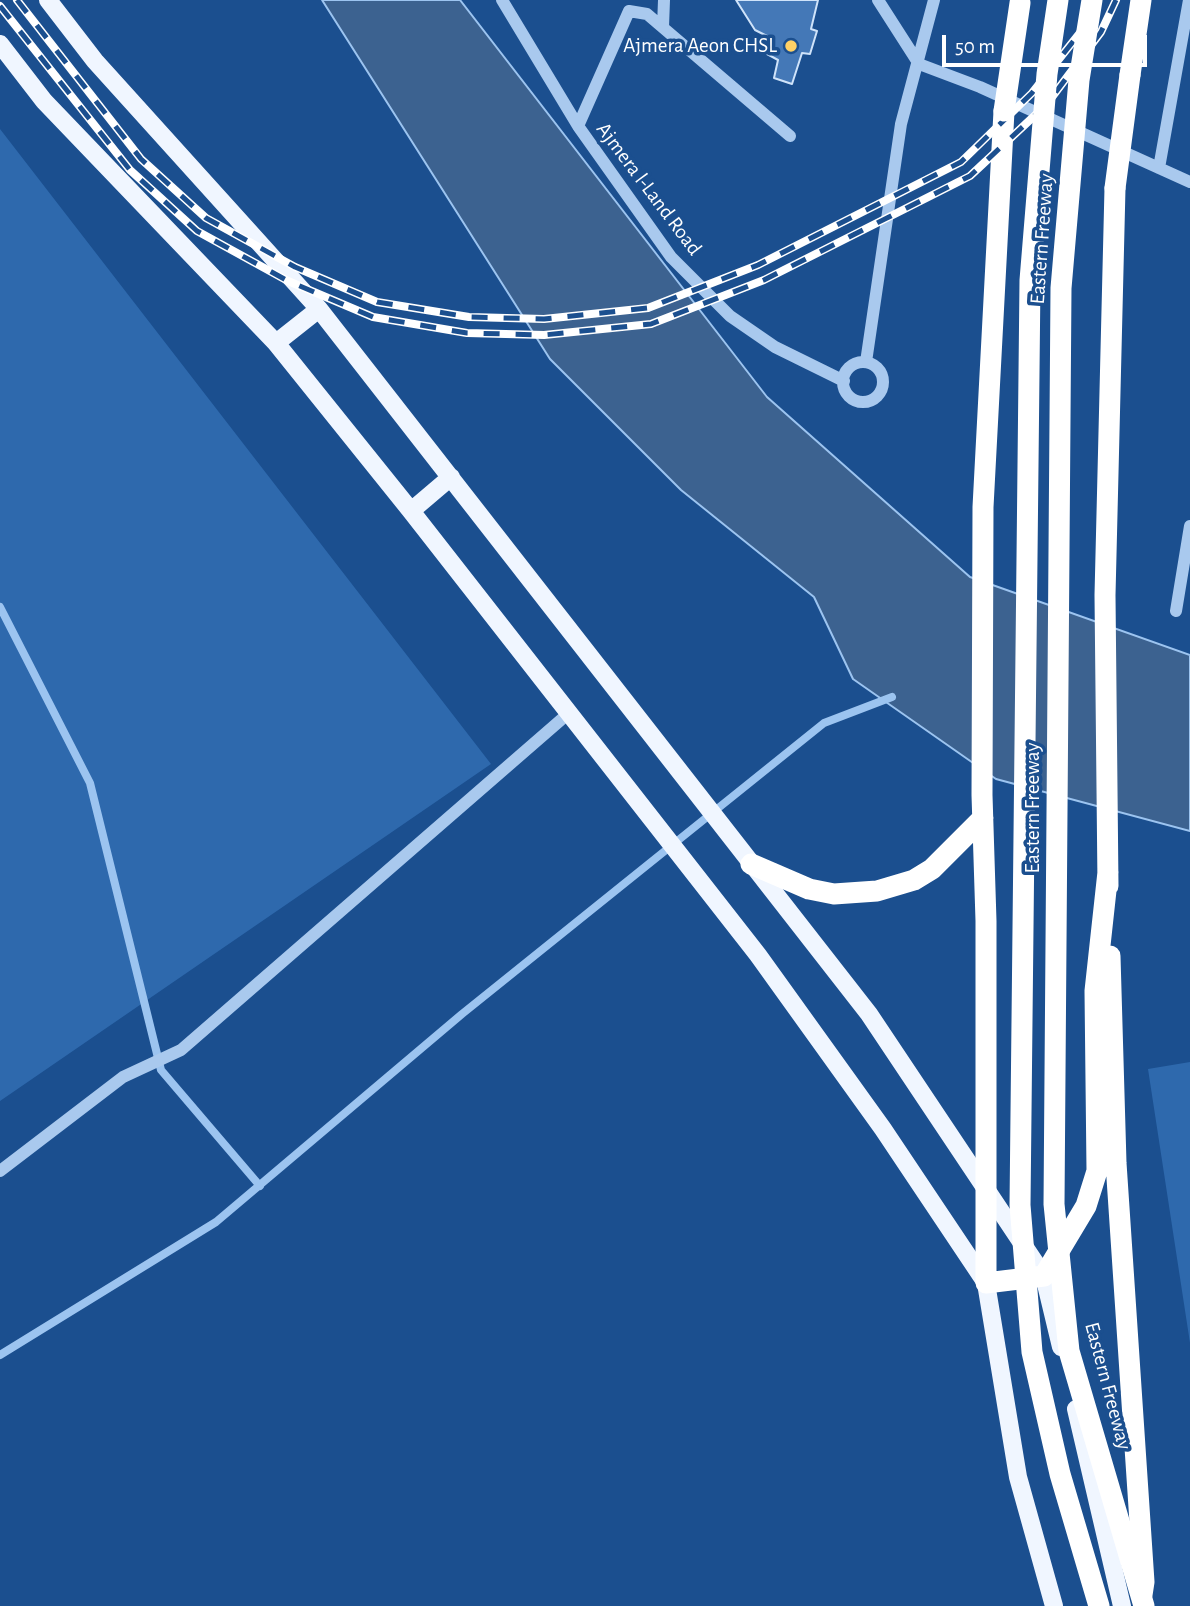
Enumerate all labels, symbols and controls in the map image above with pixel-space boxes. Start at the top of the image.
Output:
scale bar [945,21,1150,65]
place label: Ajmera Aeon CHSL [623,33,777,59]
text: 50 m [955,36,995,57]
marker: Ajmera Aeon CHSL [783,38,799,54]
street label: Ajmera l-Land Road [591,117,707,261]
street label: Eastern Freeway [1025,173,1059,305]
street label: Eastern Freeway [1020,742,1046,874]
street label: Eastern Freeway [1079,1319,1137,1453]

